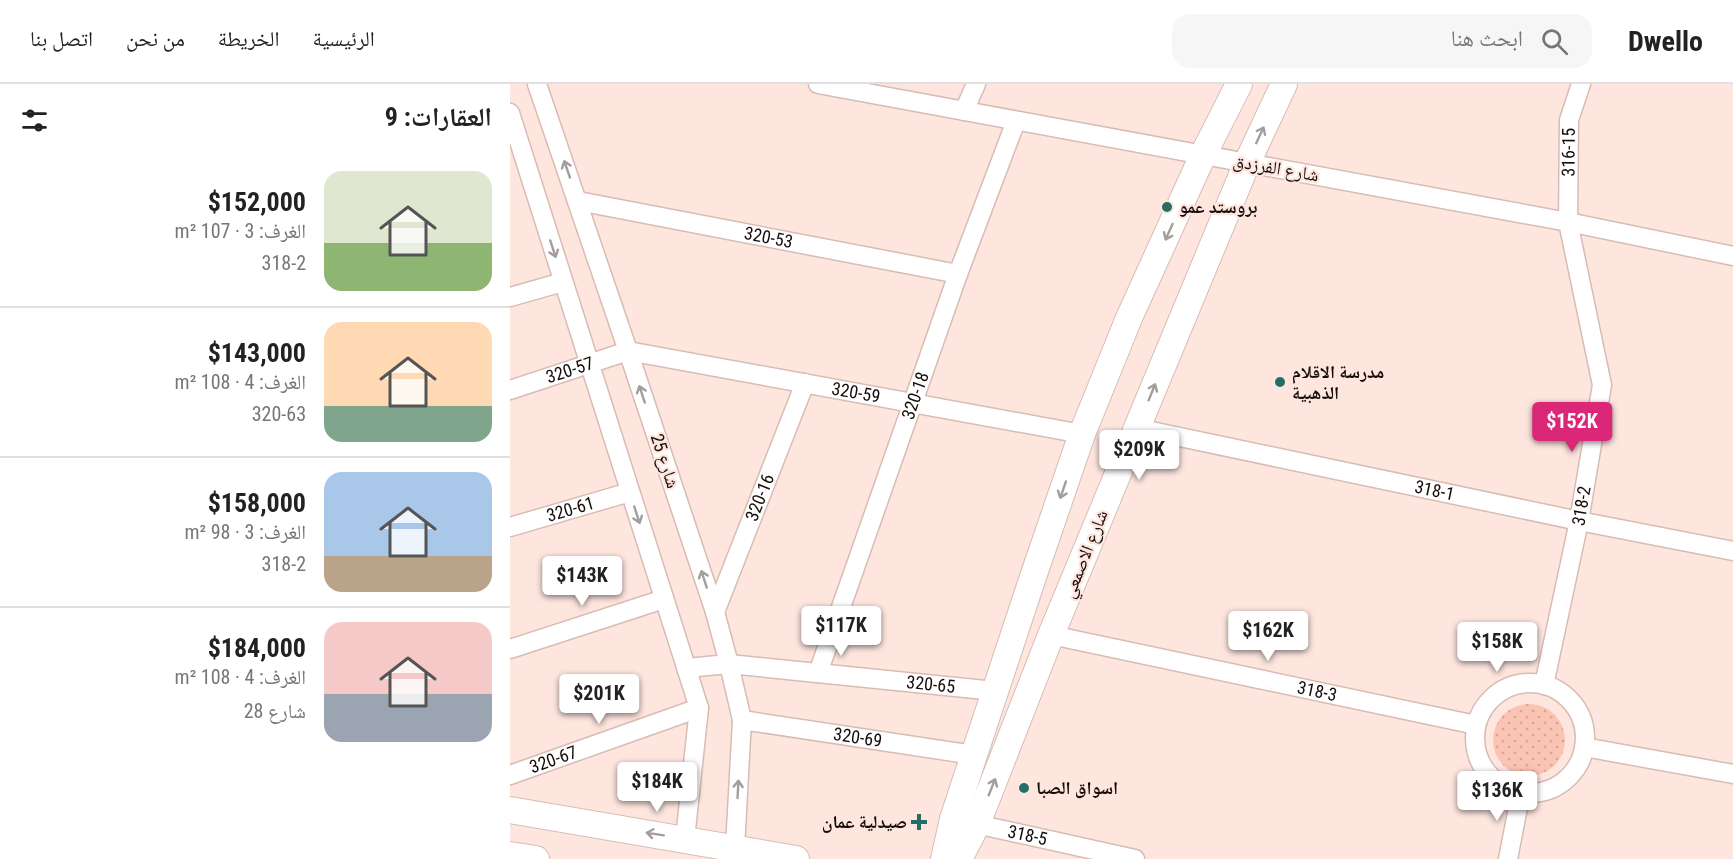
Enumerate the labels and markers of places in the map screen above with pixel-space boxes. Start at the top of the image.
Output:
place label: بروستد عمو [1179,196,1258,218]
marker: بروستد عمو [1160,200,1174,214]
place label: مدرسة الاقلام الذهبية [1292,361,1384,404]
marker: مدرسة الاقلام الذهبية [1273,375,1287,389]
pin: $152K [1530,402,1614,453]
pin: $209K [1097,430,1181,481]
pin: $143K [540,556,624,607]
pin: $117K [799,606,883,657]
pin: $162K [1226,611,1310,662]
pin: $158K [1455,622,1539,673]
pin: $201K [557,674,641,725]
pin: $184K [615,762,699,813]
pin: $136K [1455,771,1539,822]
place label: اسواق الصبا [1036,777,1118,799]
marker: اسواق الصبا [1017,781,1031,795]
place label: صيدلية عمان [822,811,907,833]
marker: صيدلية عمان [912,815,926,829]

